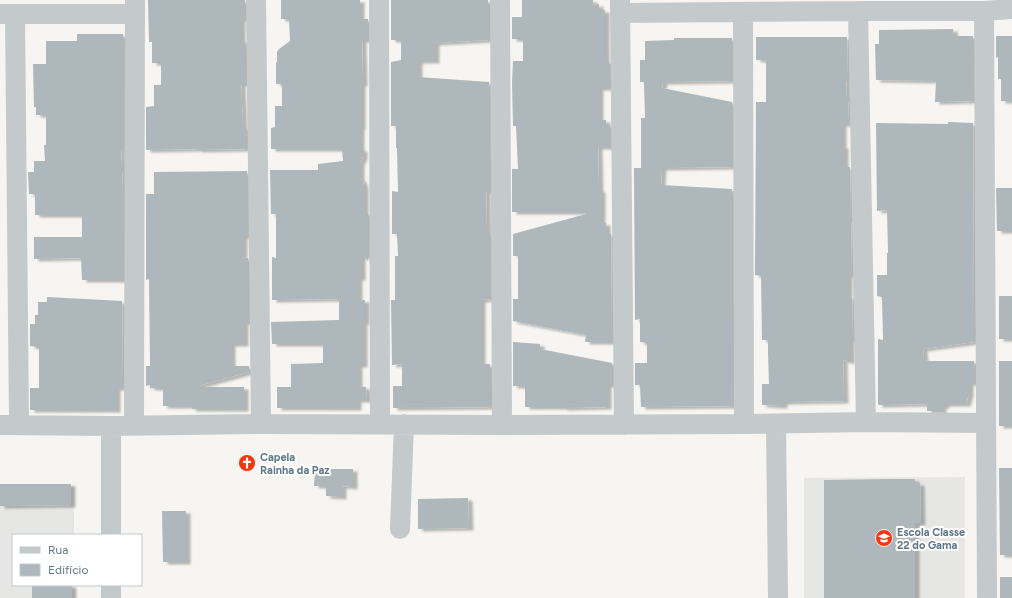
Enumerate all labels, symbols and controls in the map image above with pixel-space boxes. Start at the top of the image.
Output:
place label: Capela Rainha da Paz [260,451,330,477]
church icon: Capela Rainha da Paz [237,453,257,473]
place label: Escola Classe 22 do Gama [897,526,965,552]
school or university icon: Escola Classe 22 do Gama [874,528,894,548]
legend [12,534,142,586]
text: Rua [48,543,68,557]
text: Edifício [48,563,88,577]

